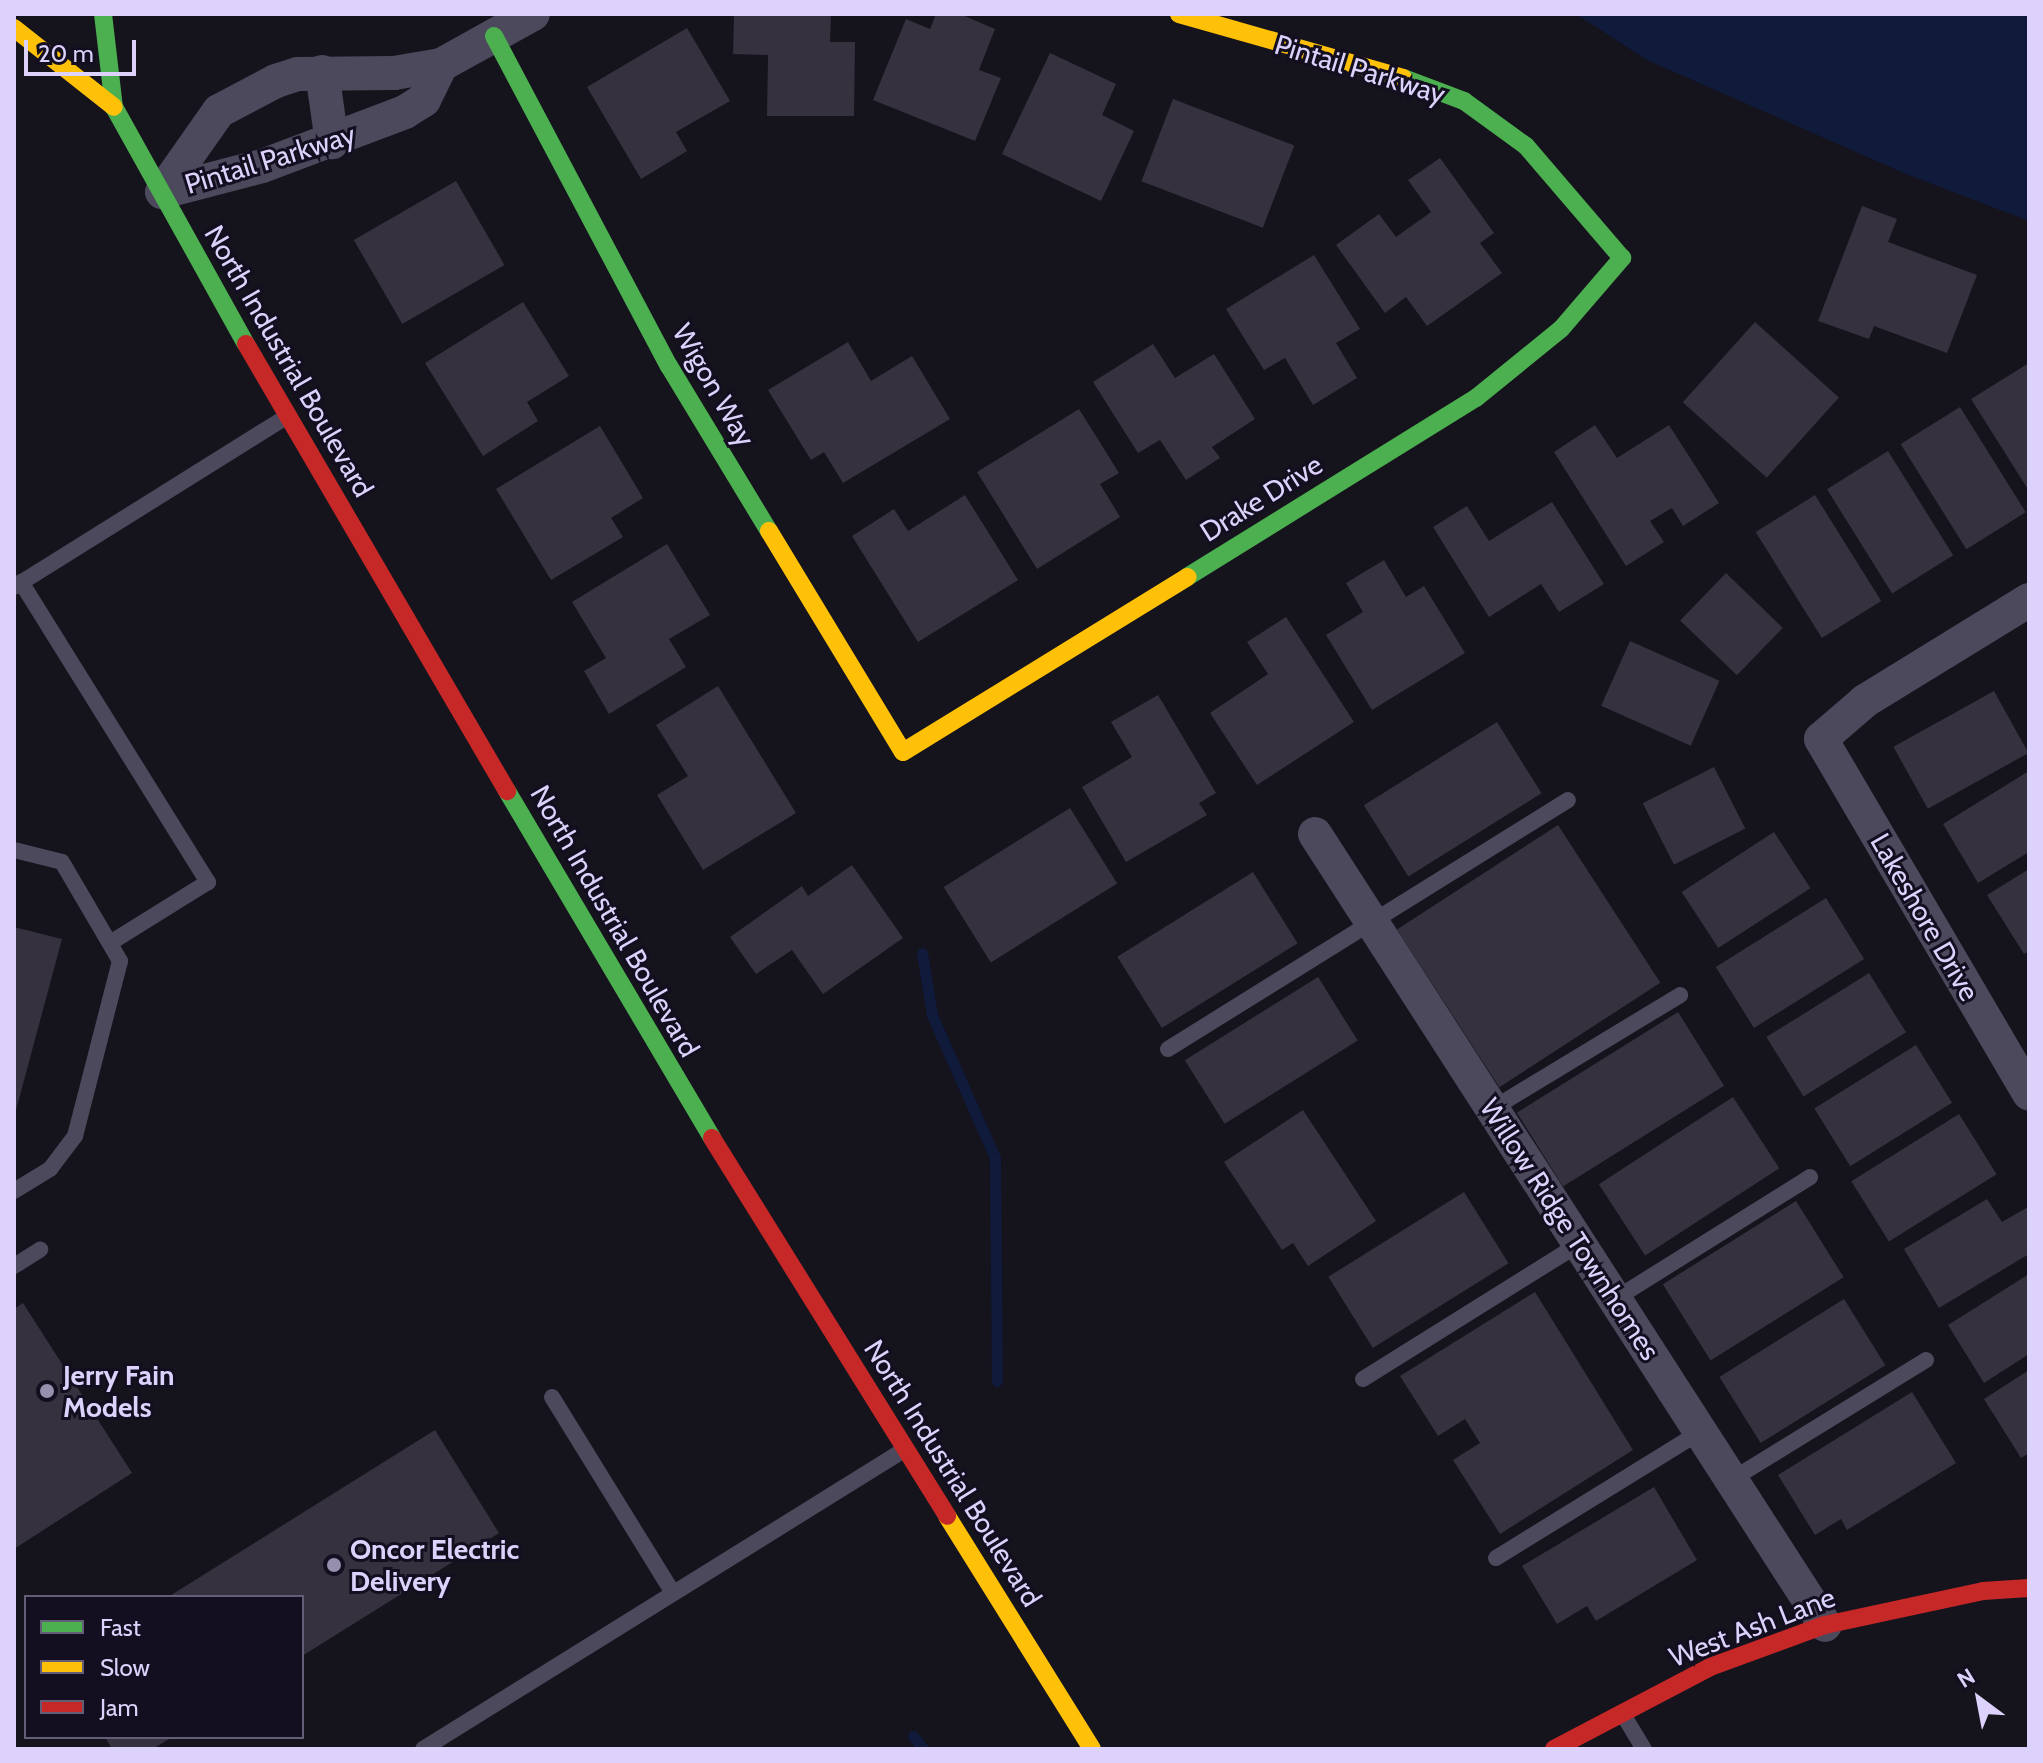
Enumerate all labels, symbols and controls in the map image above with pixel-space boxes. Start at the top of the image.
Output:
scale bar [28,24,140,74]
street label: Pintail Parkway [1271,27,1449,111]
text: 20 m [38,39,94,68]
street label: Pintail Parkway [181,117,359,201]
street label: North Industrial Boulevard [197,219,381,503]
street label: Wigon Way [665,318,763,452]
street label: Drake Drive [1194,447,1328,549]
street label: North Industrial Boulevard [523,779,707,1063]
street label: Lakeshore Drive [1863,827,1987,1007]
street label: Willow Ridge Townhomes [1473,1092,1667,1366]
street label: North Industrial Boulevard [857,1334,1049,1612]
place label: Jerry Fain Models [63,1358,174,1424]
marker: Jerry Fain Models [38,1382,56,1400]
place label: Oncor Electric Delivery [350,1532,519,1598]
marker: Oncor Electric Delivery [325,1556,343,1574]
street label: West Ash Lane [1664,1580,1840,1674]
legend [24,1595,304,1739]
text: Fast [100,1613,141,1642]
text: Slow [100,1653,150,1682]
north arrow [1939,1659,2019,1739]
text: N [1952,1663,1980,1694]
text: Jam [100,1693,138,1722]

